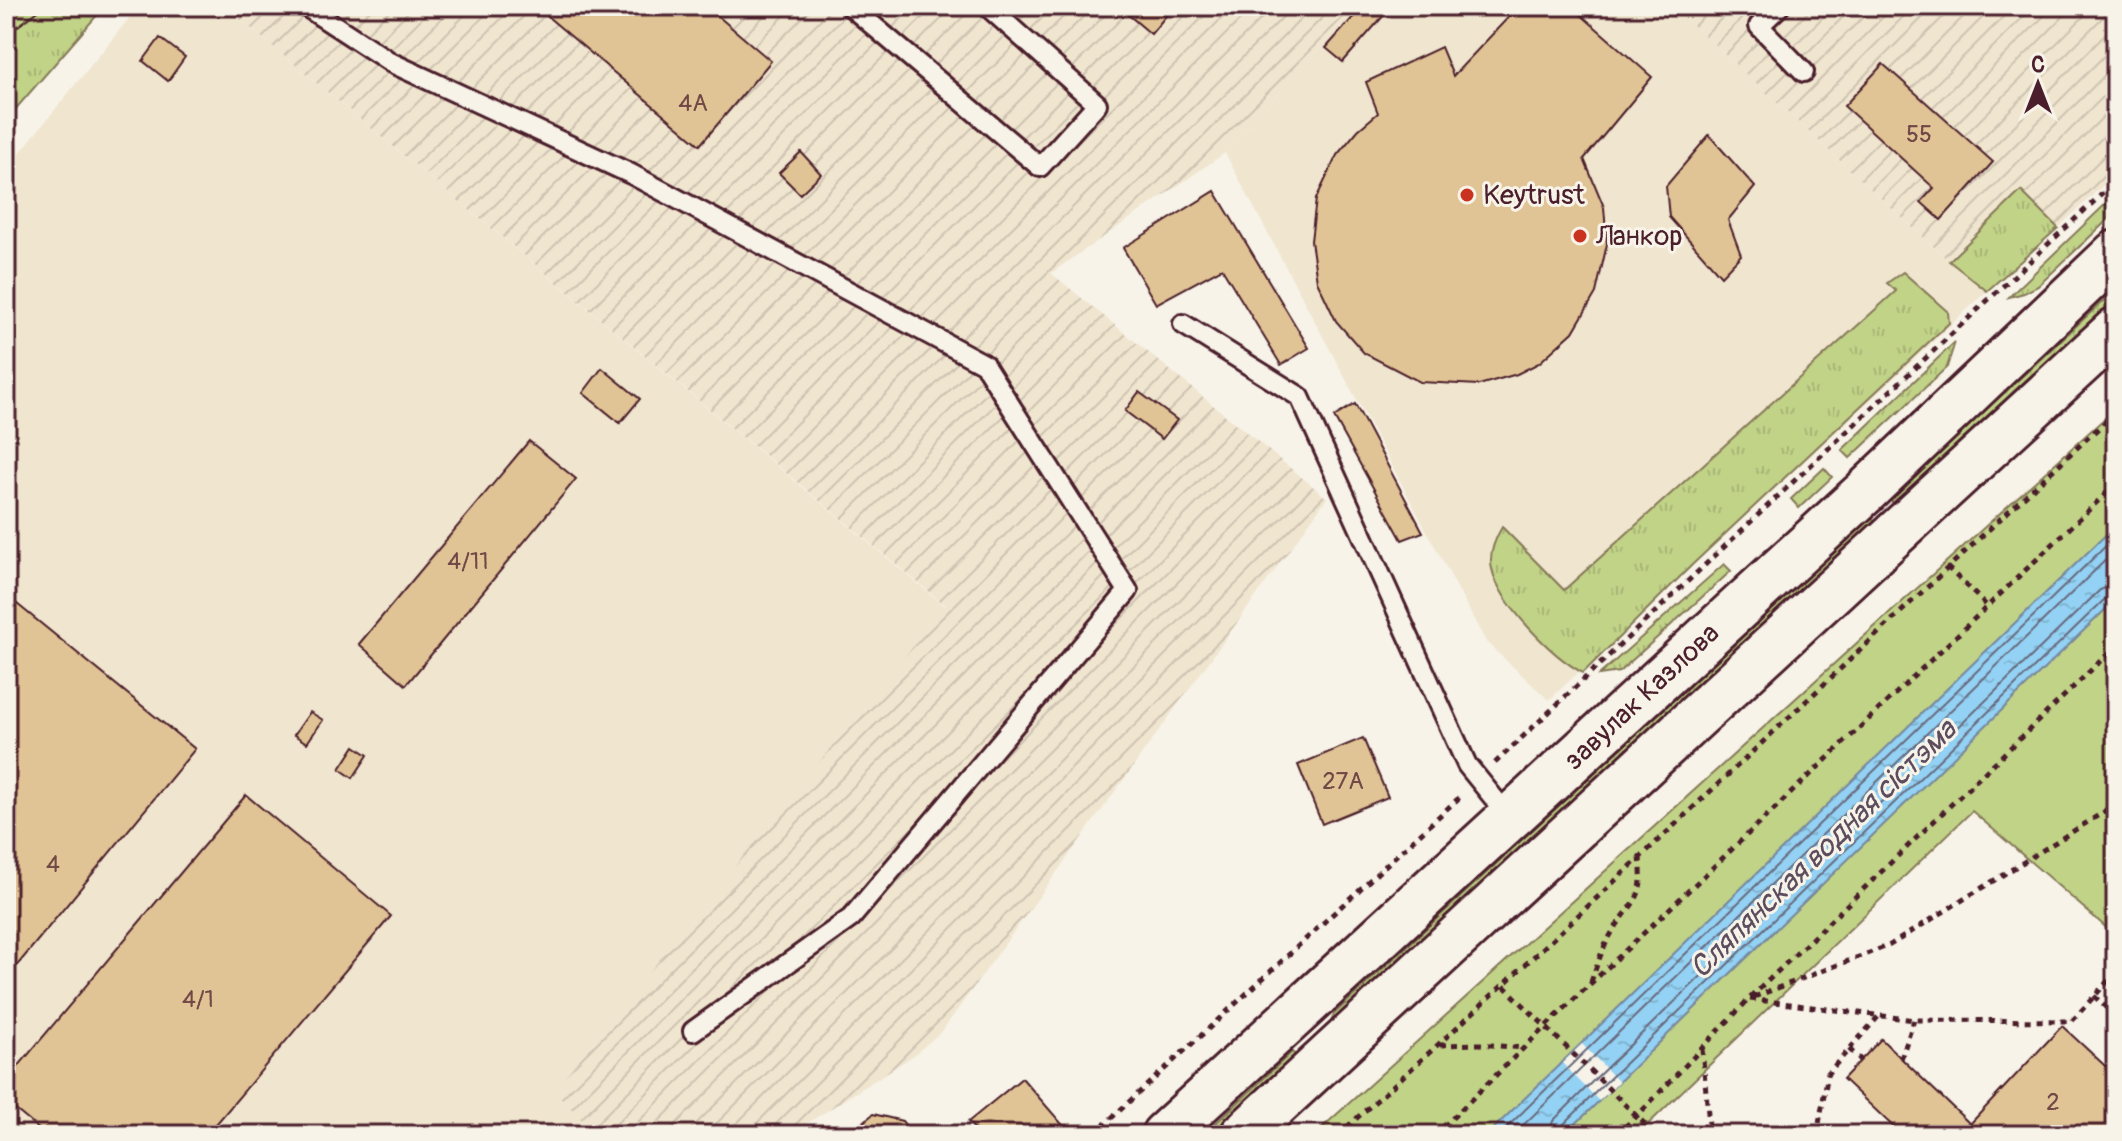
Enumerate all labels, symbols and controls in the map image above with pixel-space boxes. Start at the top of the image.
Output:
north arrow [1998,44,2078,124]
text: С [2031,51,2045,79]
house number: 4А [678,89,708,118]
house number: 55 [1906,120,1932,149]
place label: Keytrust [1483,178,1586,213]
marker: Keytrust [1458,186,1476,204]
place label: Ланкор [1595,219,1683,254]
marker: Ланкор [1571,227,1589,245]
house number: 4/11 [447,547,489,576]
street label: завулак Казлова [1557,616,1727,778]
water label: Сляпянская водная сістэма [1682,710,1966,986]
house number: 27А [1322,767,1364,796]
house number: 4 [46,850,60,879]
house number: 4/1 [182,985,214,1014]
house number: 2 [2046,1088,2060,1117]

